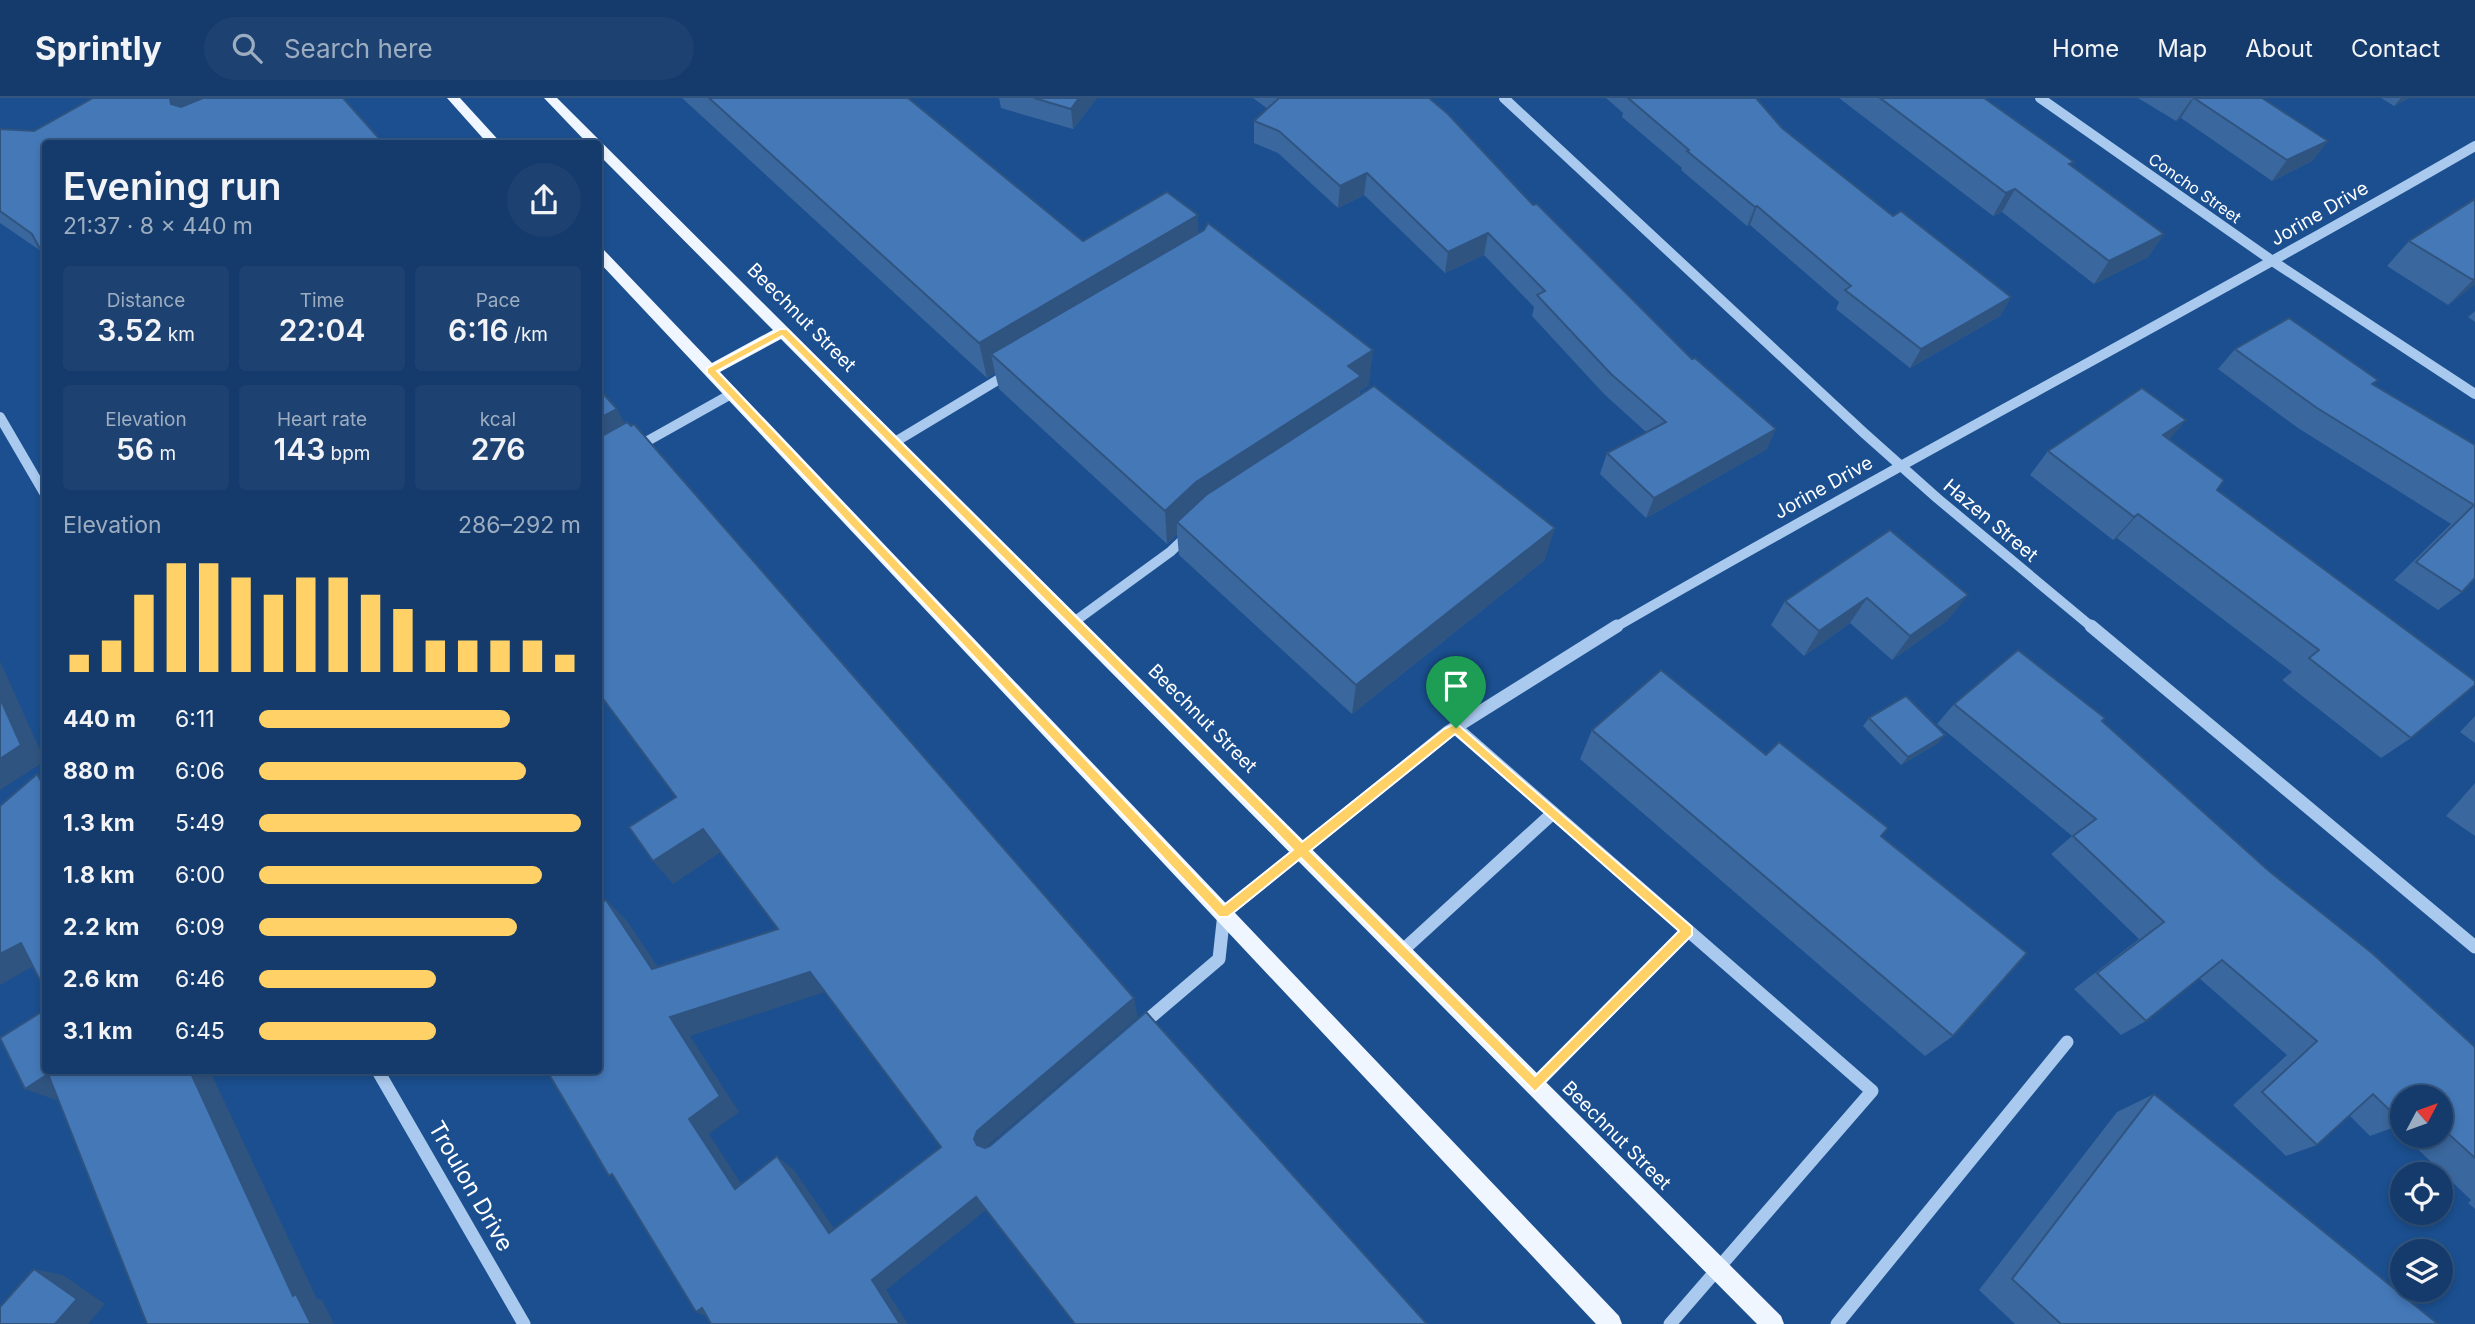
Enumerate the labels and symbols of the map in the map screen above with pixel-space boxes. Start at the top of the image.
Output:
street label: Concho Street [2145,149,2245,227]
street label: Jorine Drive [2266,176,2372,251]
street label: Beechnut Street [742,258,861,377]
street label: Jorine Drive [1770,451,1877,524]
street label: Hazen Street [1939,474,2043,567]
pin [1426,656,1486,728]
street label: Beechnut Street [1143,659,1262,778]
street label: Beechnut Street [1557,1076,1676,1195]
north arrow [2390,1085,2454,1148]
street label: Troulon Drive [422,1116,520,1256]

